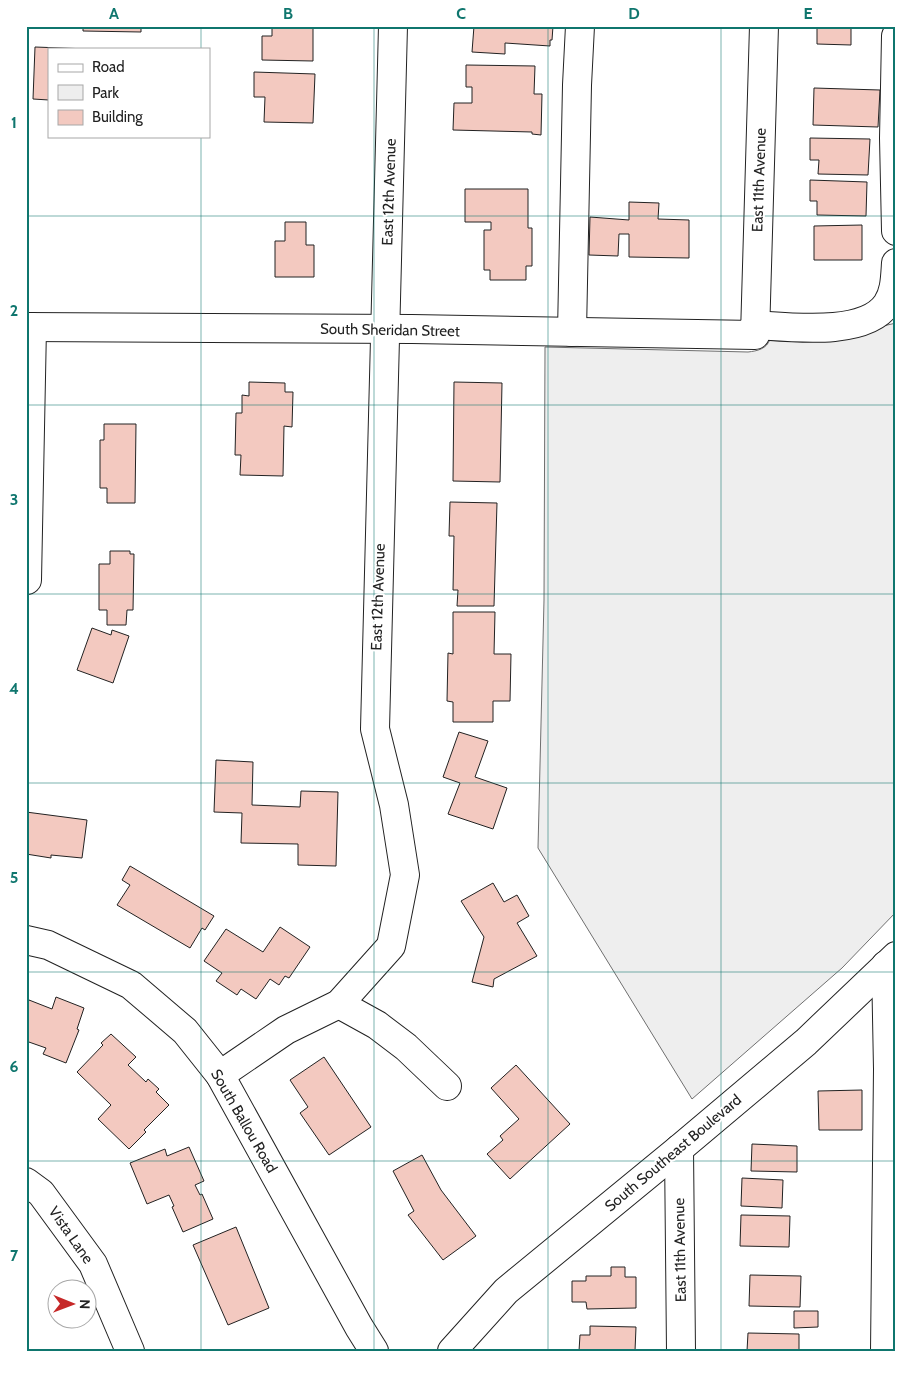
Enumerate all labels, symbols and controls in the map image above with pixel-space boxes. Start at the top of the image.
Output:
text: A [109,4,119,23]
text: B [283,4,293,23]
text: C [456,4,466,23]
text: D [628,4,640,23]
text: E [803,4,813,23]
legend [48,48,210,138]
text: Road [92,58,125,76]
text: Park [92,84,119,102]
text: Building [92,108,143,126]
text: 1 [11,113,17,132]
street label: East 11th Avenue [748,127,770,232]
street label: East 12th Avenue [378,138,400,246]
text: 2 [10,301,18,320]
street label: South Sheridan Street [320,320,460,340]
text: 3 [10,490,18,509]
street label: East 12th Avenue [367,543,389,651]
text: 4 [9,679,19,698]
text: 5 [10,868,18,887]
text: 6 [10,1057,19,1076]
street label: South Ballou Road [207,1066,281,1176]
street label: South Southeast Boulevard [601,1091,745,1215]
street label: East 11th Avenue [670,1198,690,1302]
street label: Vista Lane [45,1203,97,1267]
text: 7 [10,1246,19,1265]
north arrow [48,1280,98,1330]
text: N [76,1299,94,1309]

